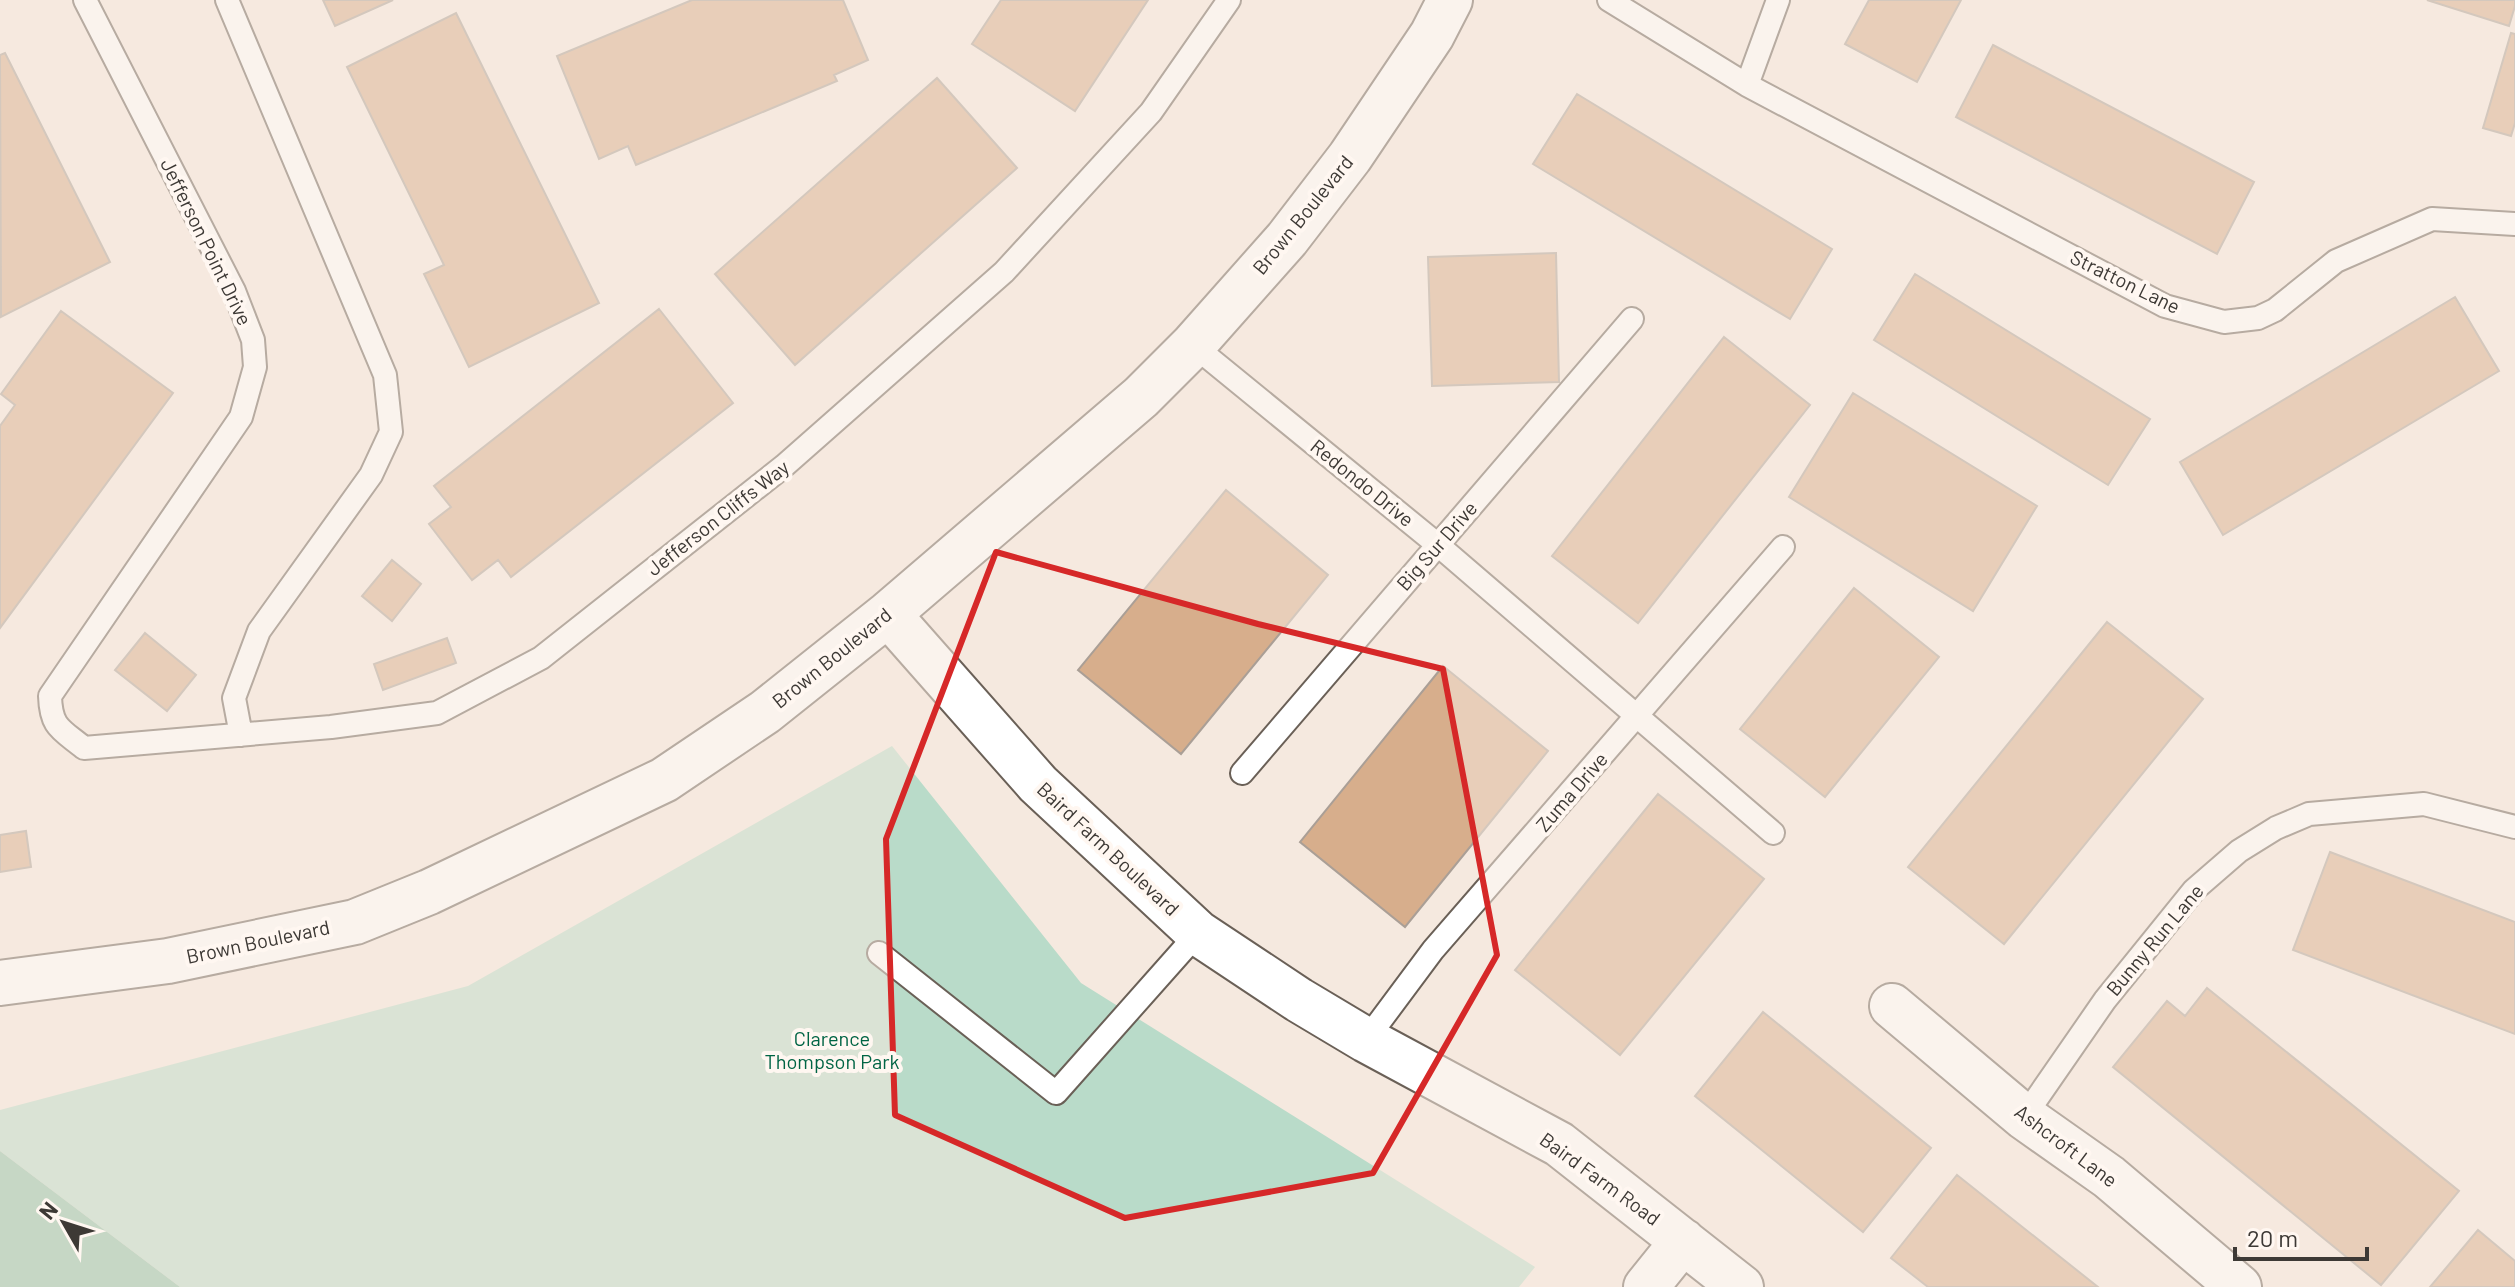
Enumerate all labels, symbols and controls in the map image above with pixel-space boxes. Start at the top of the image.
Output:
street label: Brown Boulevard [1247,150,1358,279]
street label: Jefferson Point Drive [156,154,258,329]
street label: Stratton Lane [2067,244,2184,318]
street label: Redondo Drive [1306,433,1419,531]
street label: Jefferson Cliffs Way [642,454,793,580]
street label: Big Sur Drive [1391,496,1482,595]
street label: Brown Boulevard [767,602,896,713]
street label: Zuma Drive [1530,747,1612,836]
street label: Baird Farm Boulevard [1033,776,1185,920]
street label: Bunny Run Lane [2101,879,2208,1000]
street label: Brown Boulevard [184,914,332,968]
park label: Clarence Thompson Park [764,1026,900,1073]
street label: Ashcroft Lane [2011,1099,2123,1192]
street label: Baird Farm Road [1536,1127,1665,1230]
north arrow [24,1183,104,1263]
text: N [33,1196,62,1224]
scale bar [2235,1211,2367,1261]
text: 20 m [2247,1223,2298,1252]

